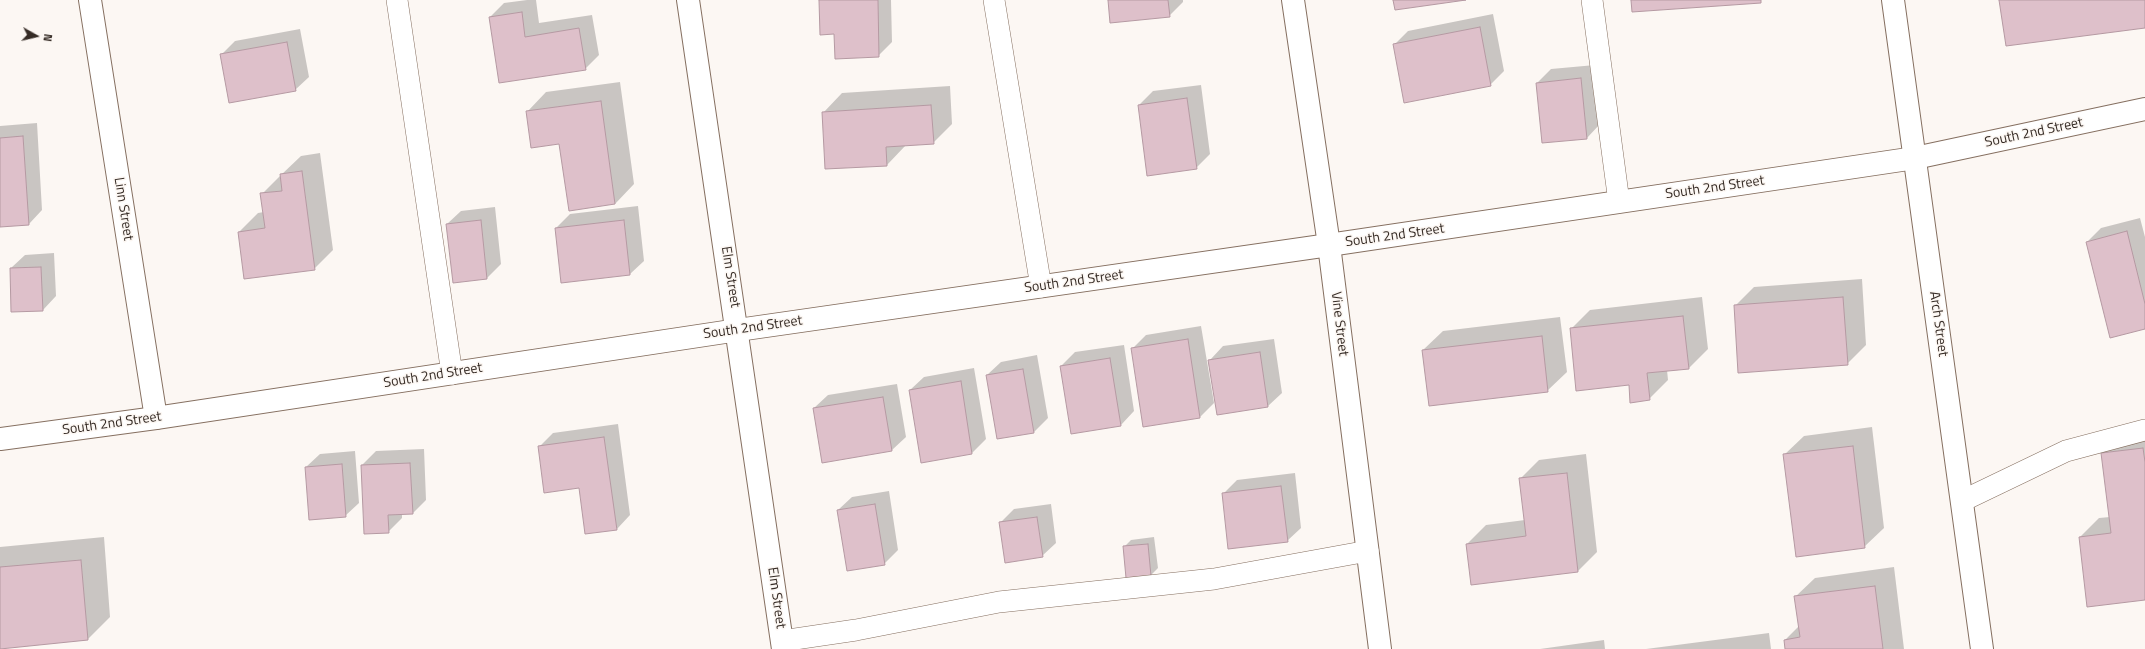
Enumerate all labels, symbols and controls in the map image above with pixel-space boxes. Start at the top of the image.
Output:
north arrow [16,16,56,56]
text: N [39,33,56,43]
street label: South 2nd Street [1983,114,2085,152]
street label: South 2nd Street [1664,173,1766,203]
street label: Linn Street [110,176,136,242]
street label: South 2nd Street [1344,221,1446,251]
street label: Elm Street [717,245,743,309]
street label: South 2nd Street [1023,267,1125,297]
street label: Arch Street [1925,290,1951,358]
street label: Vine Street [1327,291,1351,357]
street label: South 2nd Street [702,313,804,343]
street label: South 2nd Street [382,360,484,392]
street label: South 2nd Street [61,409,163,439]
street label: Elm Street [763,566,789,630]

